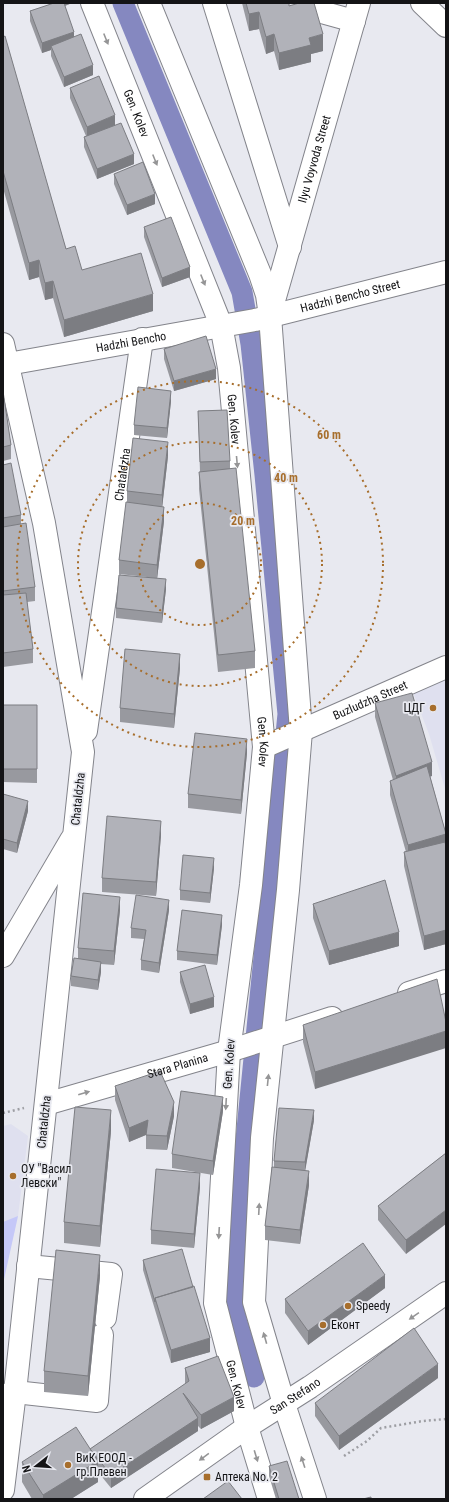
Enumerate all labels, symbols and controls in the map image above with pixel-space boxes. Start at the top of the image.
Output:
one-way arrow [104,34,110,46]
street label: Gen. Kolev [120,87,152,139]
street label: Ilyu Voyvoda Street [295,113,334,204]
one-way arrow [152,154,158,166]
one-way arrow [201,275,207,287]
street label: Hadzhi Bencho Street [299,277,402,315]
street label: Hadzhi Bencho [95,329,167,355]
street label: Gen. Kolev [224,393,243,445]
text: 60 m [317,428,341,442]
street label: Chataldzha [112,447,133,502]
one-way arrow [234,456,241,468]
text: 40 m [274,471,298,485]
text: 20 m [231,514,255,528]
centre of rings [193,557,207,571]
street label: Buzludzha Street [331,678,410,723]
place label: ЦДГ [403,701,425,715]
marker: ЦДГ [428,703,438,713]
street label: Gen. Kolev [254,716,271,768]
street label: Chataldzha [68,772,88,826]
street label: Gen. Kolev [220,1038,238,1090]
street label: Stara Planina [145,1050,210,1081]
one-way arrow [265,1074,272,1086]
one-way arrow [78,1090,90,1096]
street label: Chataldzha [34,1095,54,1149]
one-way arrow [223,1098,230,1110]
place label: ОУ "Васил Левски" [21,1162,71,1190]
marker: ОУ "Васил Левски" [8,1171,18,1181]
one-way arrow [255,1203,262,1215]
one-way arrow [216,1227,222,1240]
place label: Speedy [356,1299,390,1313]
marker: Speedy [343,1301,353,1311]
one-way arrow [409,1312,419,1320]
place label: Еконт [331,1318,360,1332]
marker: Еконт [318,1320,328,1330]
one-way arrow [262,1331,268,1343]
street label: Gen. Kolev [223,1359,249,1411]
street label: San Stefano [267,1375,323,1418]
north arrow [16,1446,56,1486]
one-way arrow [253,1450,259,1462]
place label: ВиК ЕООД - гр.Плевен [76,1451,132,1479]
one-way arrow [198,1453,209,1461]
one-way arrow [300,1456,306,1468]
marker: ВиК ЕООД - гр.Плевен [63,1460,73,1470]
text: N [20,1463,34,1474]
place label: Аптека No. 2 [215,1470,278,1484]
marker: Аптека No. 2 [202,1472,212,1482]

